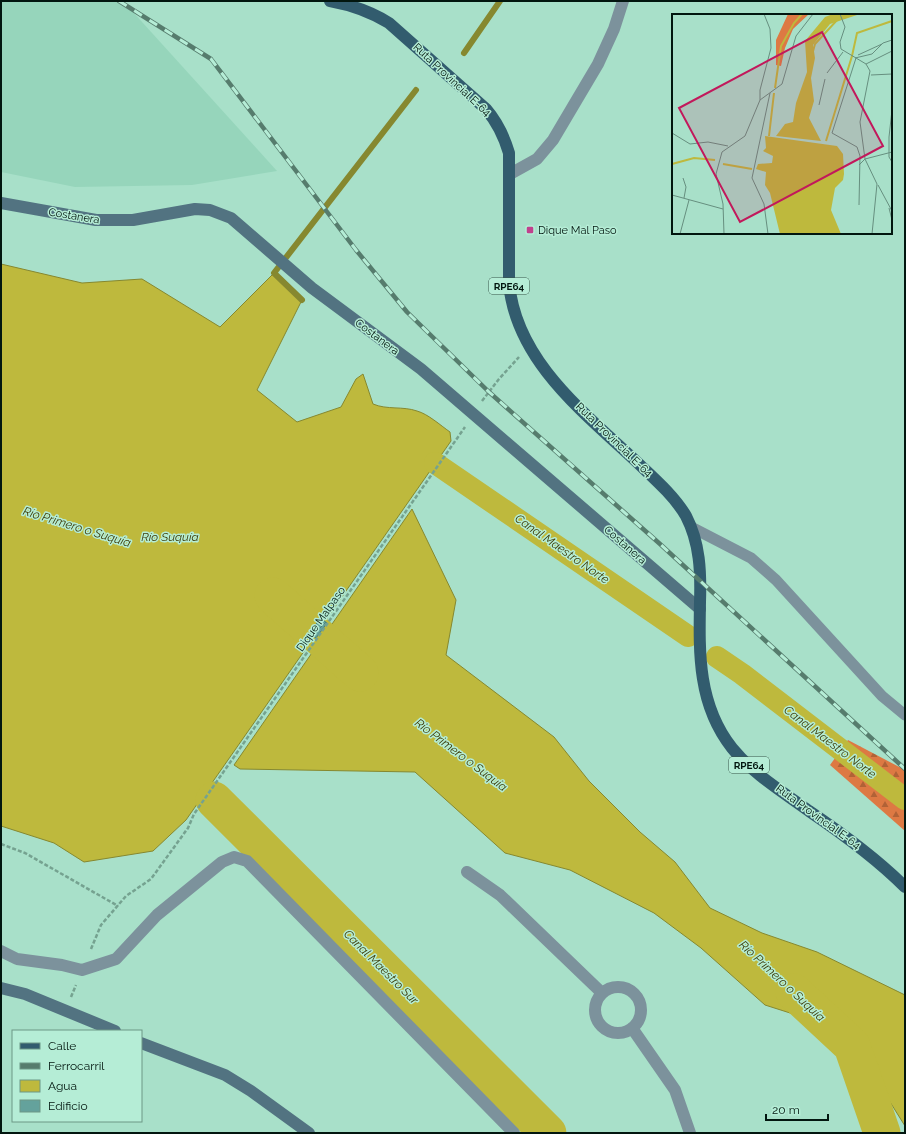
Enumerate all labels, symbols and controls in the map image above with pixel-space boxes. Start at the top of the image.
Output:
inset map [672,14,892,234]
street label: Ruta Provincial E-64 [410,41,494,119]
street label: Costanera [47,206,101,226]
place label: Dique Mal Paso [538,224,617,237]
marker: Dique Mal Paso [525,225,535,235]
road number: RPE64 [489,278,529,294]
street label: Costanera [352,316,402,358]
street label: Ruta Provincial E-64 [573,400,655,480]
water label: Río Primero o Suquía [21,504,133,550]
water label: Canal Maestro Norte [512,511,612,587]
street label: Costanera [601,523,649,567]
water label: Río Suquía [141,530,199,544]
street label: Dique Malpaso [294,584,348,654]
water label: Canal Maestro Norte [781,703,879,782]
water label: Río Primero o Suquía [412,716,510,794]
road number: RPE64 [729,757,769,773]
street label: Ruta Provincial E-64 [773,782,863,852]
water label: Canal Maestro Sur [341,927,422,1008]
water label: Río Primero o Suquía [736,938,828,1024]
legend [12,1030,142,1122]
text: Calle [48,1039,76,1053]
text: Ferrocarril [48,1059,105,1073]
text: Agua [48,1079,77,1093]
scale bar [766,1096,828,1122]
text: Edificio [48,1099,88,1113]
text: 20 m [772,1103,800,1117]

